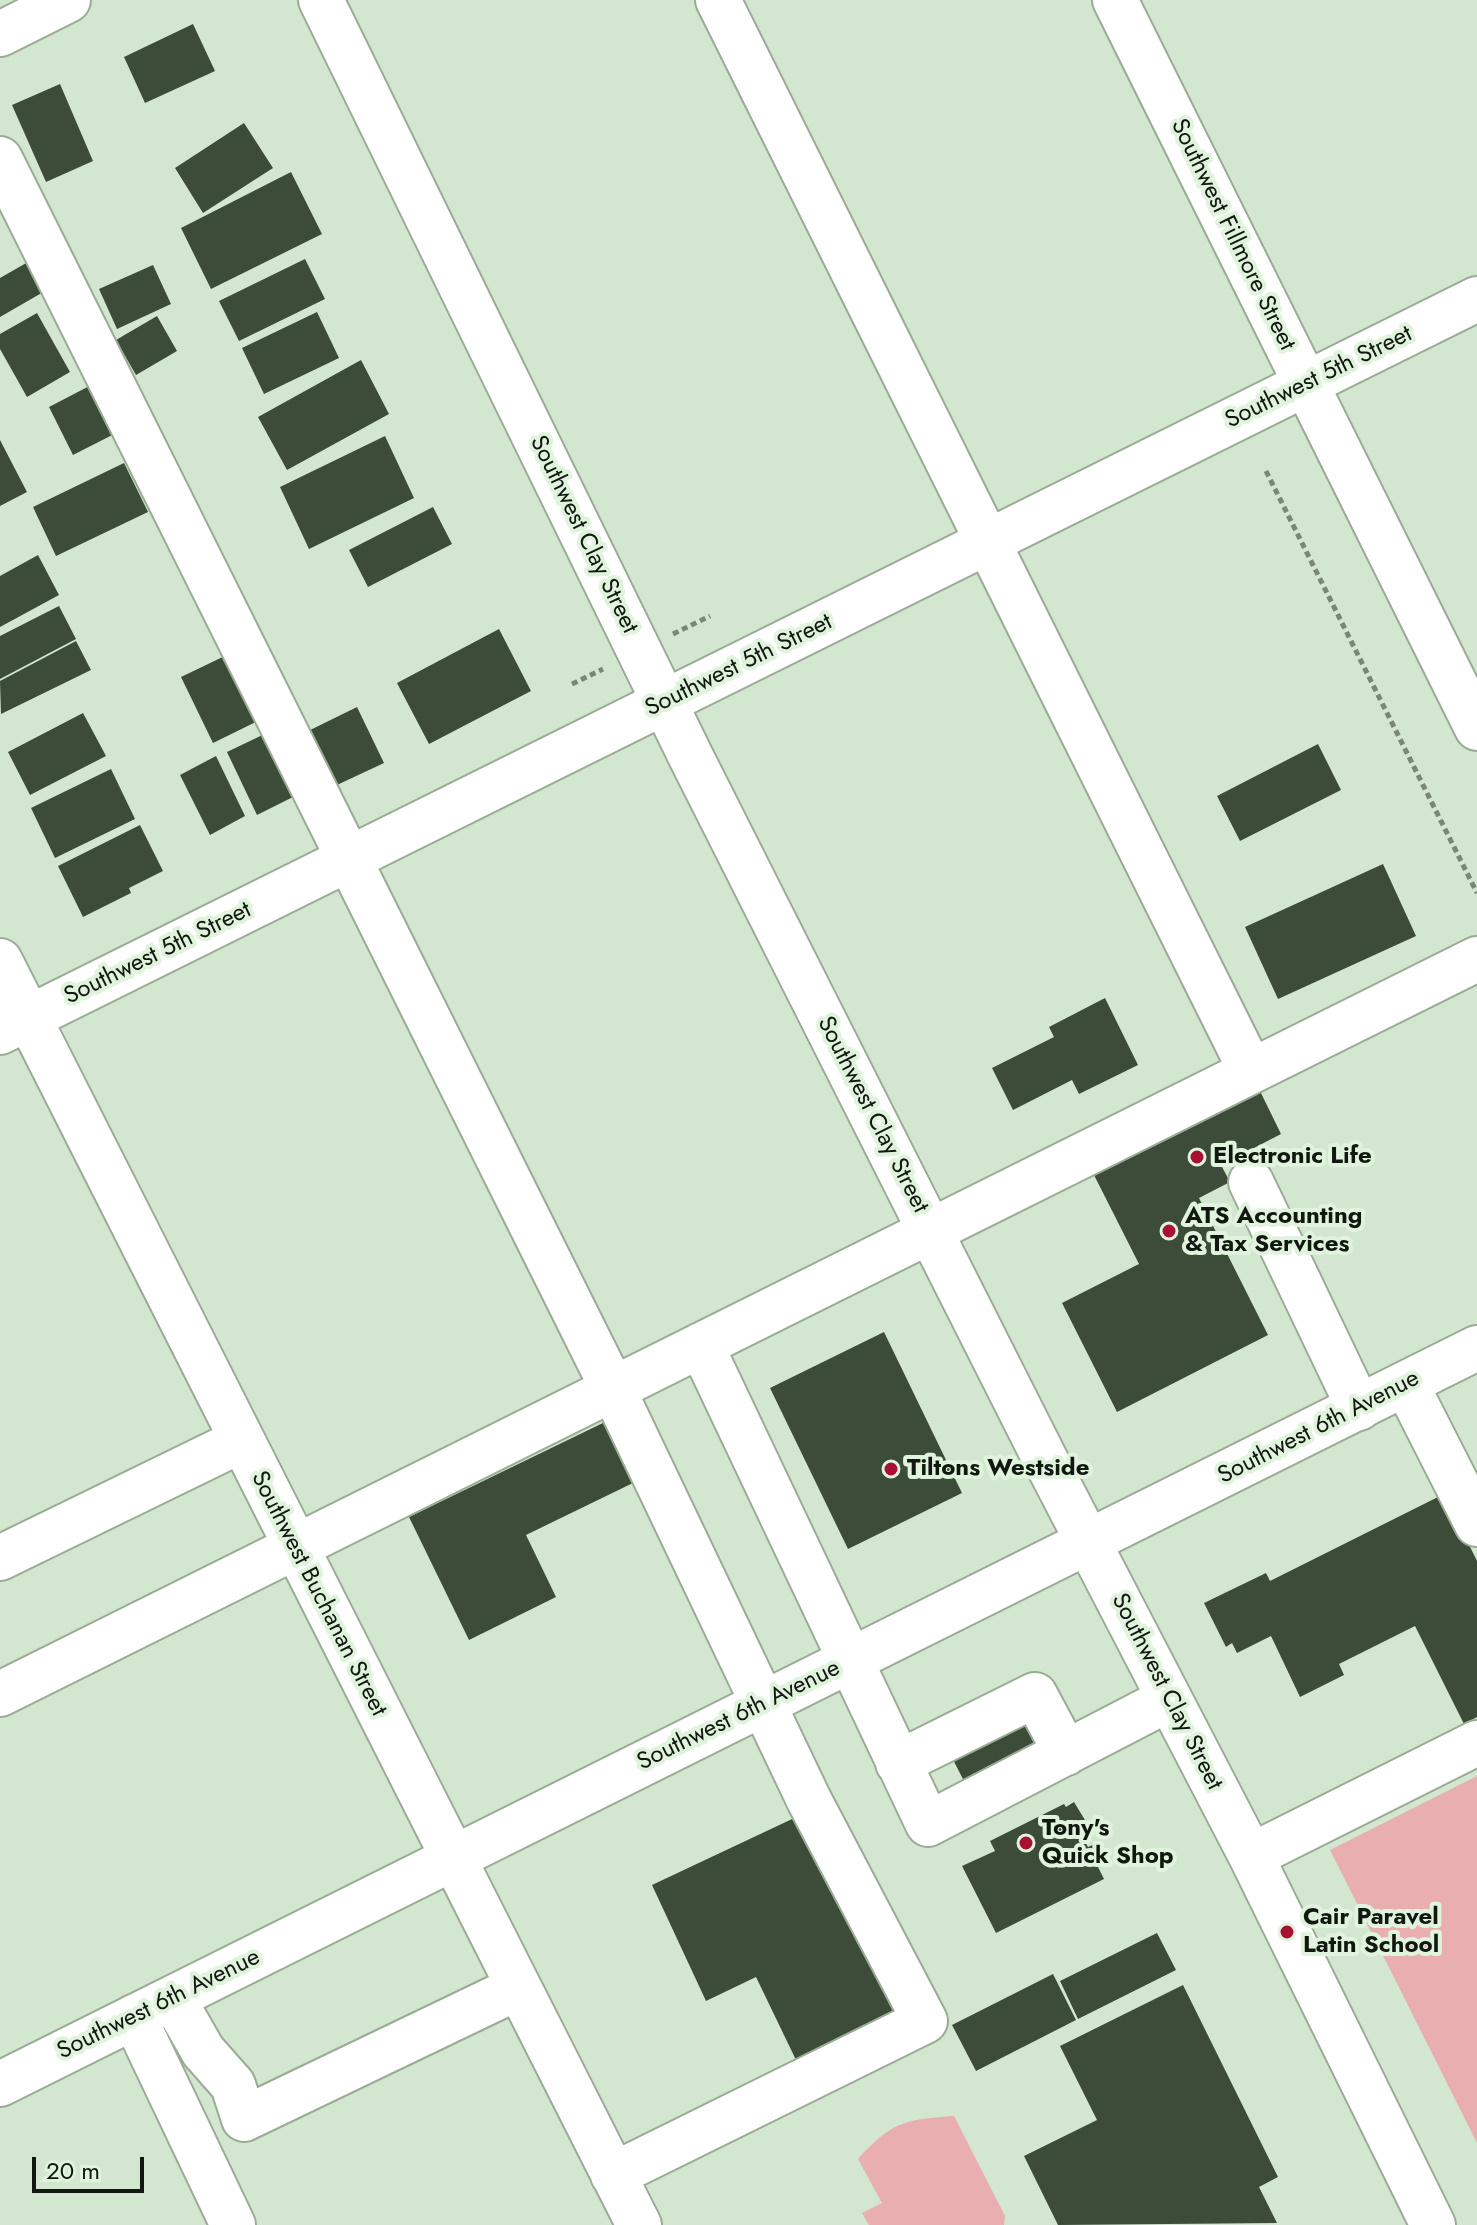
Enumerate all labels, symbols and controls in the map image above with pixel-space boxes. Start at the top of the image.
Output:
street label: Southwest Fillmore Street [1163,115,1301,355]
street label: Southwest 5th Street [1221,320,1417,436]
street label: Southwest Clay Street [523,431,643,639]
street label: Southwest 5th Street [641,608,837,724]
street label: Southwest 5th Street [60,896,256,1012]
street label: Southwest Clay Street [810,1012,934,1218]
place label: Electronic Life [1213,1143,1372,1171]
marker: Electronic Life [1188,1148,1206,1166]
place label: ATS Accounting & Tax Services [1185,1203,1362,1259]
marker: ATS Accounting & Tax Services [1160,1222,1178,1240]
street label: Southwest 6th Avenue [1213,1365,1425,1491]
place label: Tiltons Westside [907,1455,1089,1483]
marker: Tiltons Westside [882,1460,900,1478]
street label: Southwest Buchanan Street [244,1467,392,1721]
street label: Southwest Clay Street [1104,1589,1228,1795]
street label: Southwest 6th Avenue [633,1654,845,1778]
place label: Tony's Quick Shop [1042,1815,1174,1871]
marker: Tony's Quick Shop [1017,1834,1035,1852]
place label: Cair Paravel Latin School [1303,1904,1439,1960]
marker: Cair Paravel Latin School [1278,1923,1296,1941]
street label: Southwest 6th Avenue [53,1943,265,2067]
scale bar [36,2141,148,2191]
text: 20 m [46,2153,100,2188]

